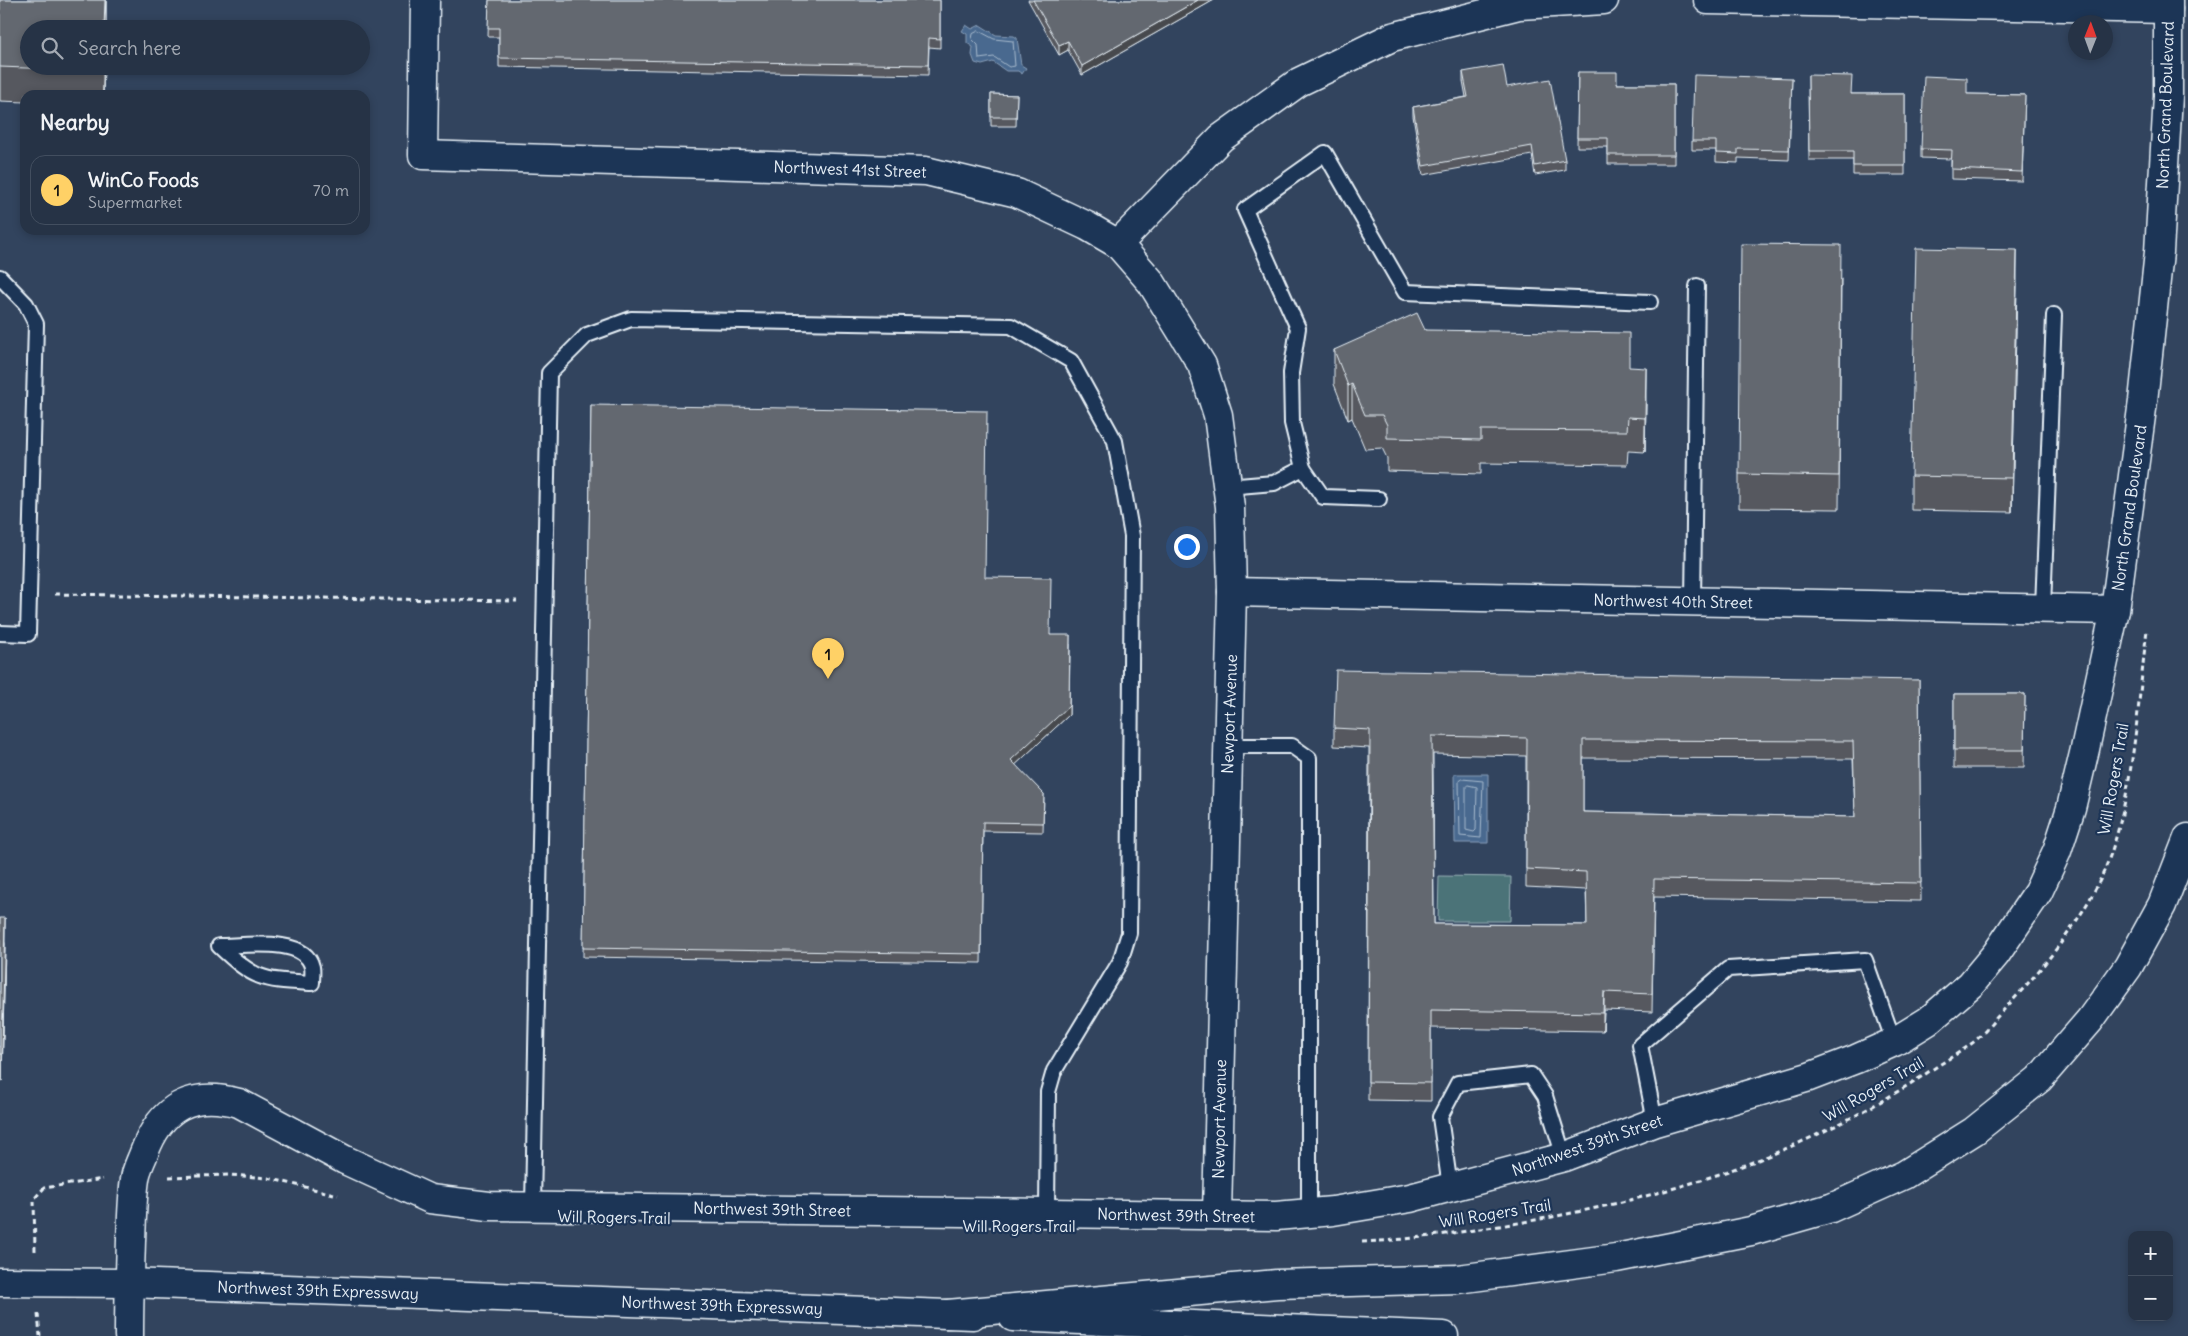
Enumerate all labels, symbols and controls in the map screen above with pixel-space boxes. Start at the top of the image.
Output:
north arrow [2068,15,2113,60]
search box [20,20,370,75]
street label: North Grand Boulevard [2152,21,2178,189]
icon: search [38,34,66,62]
text: Search here [78,36,181,60]
text: Nearby [40,109,110,136]
street label: Northwest 41st Street [773,156,928,182]
text: WinCo Foods [88,168,199,192]
text: 1 [54,180,60,200]
text: 70 m [313,180,349,200]
text: Supermarket [88,192,182,212]
street label: North Grand Boulevard [2107,423,2151,593]
your location [1174,534,1200,560]
street label: Northwest 40th Street [1593,590,1754,612]
pin: 1 [812,638,844,679]
street label: Newport Avenue [1217,654,1241,774]
street label: Will Rogers Trail [2093,721,2133,837]
street label: Will Rogers Trail [1819,1052,1927,1126]
street label: Newport Avenue [1208,1059,1230,1179]
street label: Northwest 39th Street [1509,1110,1666,1180]
street label: Will Rogers Trail [1438,1194,1552,1232]
street label: Northwest 39th Street [693,1198,852,1220]
street label: Northwest 39th Street [1097,1204,1256,1226]
street label: Will Rogers Trail [557,1206,671,1228]
street label: Will Rogers Trail [962,1216,1076,1236]
map controls [2128,1231,2173,1321]
button: + [2128,1231,2173,1276]
street label: Northwest 39th Expressway [217,1276,419,1304]
button: − [2128,1276,2173,1321]
street label: Northwest 39th Expressway [621,1291,823,1319]

